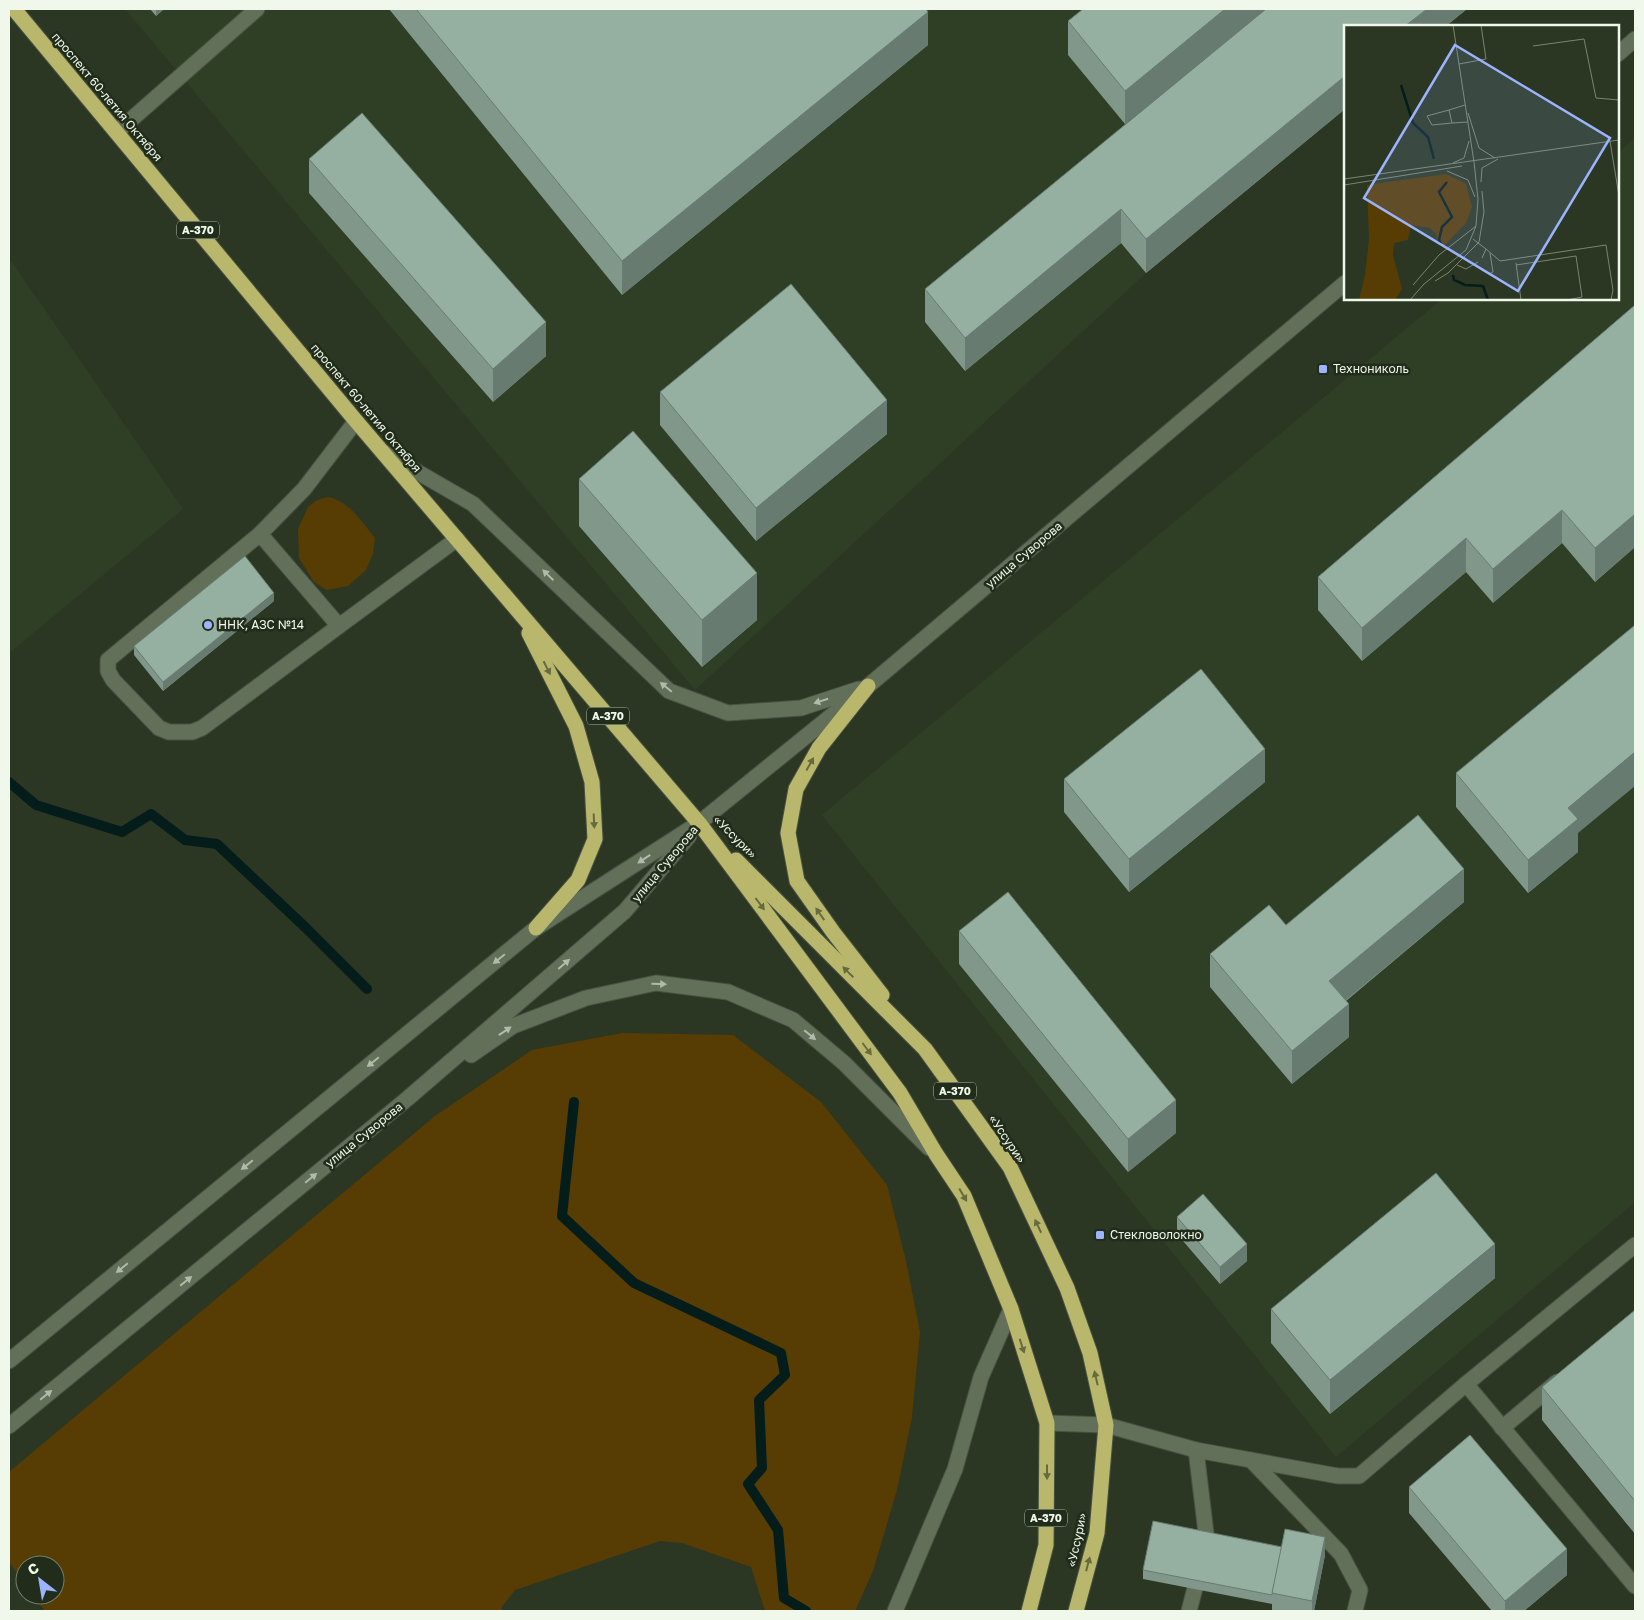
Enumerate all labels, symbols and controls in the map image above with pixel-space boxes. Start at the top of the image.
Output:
inset map [1344,25,1619,300]
street label: проспект 60-летия Октября [49,29,166,164]
road number: А-370 [177,222,219,238]
street label: проспект 60-летия Октября [308,340,425,475]
place label: Технониколь [1333,361,1409,376]
marker: Технониколь [1317,363,1329,375]
street label: улица Суворова [982,518,1065,591]
one-way arrow [542,569,554,581]
place label: ННК, АЗС №14 [218,617,304,632]
marker: ННК, АЗС №14 [202,619,214,631]
one-way arrow [543,661,551,675]
one-way arrow [660,681,673,692]
one-way arrow [814,698,829,705]
road number: А-370 [587,708,629,724]
one-way arrow [805,757,814,770]
street label: «Уссури» [711,812,760,862]
one-way arrow [590,814,598,830]
street label: улица Суворова [628,822,701,905]
one-way arrow [637,854,650,864]
one-way arrow [755,897,765,911]
one-way arrow [815,907,825,921]
one-way arrow [492,954,505,965]
one-way arrow [557,958,569,970]
one-way arrow [842,966,854,978]
one-way arrow [652,980,668,988]
one-way arrow [499,1026,512,1036]
one-way arrow [803,1029,816,1040]
one-way arrow [862,1042,872,1056]
one-way arrow [367,1057,380,1068]
road number: А-370 [934,1082,976,1100]
street label: улица Суворова [322,1099,405,1170]
street label: «Уссури» [986,1112,1029,1166]
one-way arrow [241,1160,254,1171]
one-way arrow [304,1172,317,1183]
one-way arrow [958,1188,967,1201]
one-way arrow [1034,1219,1042,1234]
place label: Стекловолокно [1110,1227,1202,1242]
marker: Стекловолокно [1094,1229,1106,1241]
one-way arrow [115,1263,128,1274]
one-way arrow [179,1275,192,1286]
one-way arrow [1019,1338,1027,1353]
one-way arrow [1092,1370,1100,1385]
one-way arrow [40,1389,53,1400]
one-way arrow [1043,1464,1051,1480]
road number: А-370 [1025,1510,1067,1526]
street label: «Уссури» [1063,1511,1090,1568]
north arrow [15,1555,65,1605]
one-way arrow [1085,1557,1093,1572]
text: С [24,1559,42,1578]

